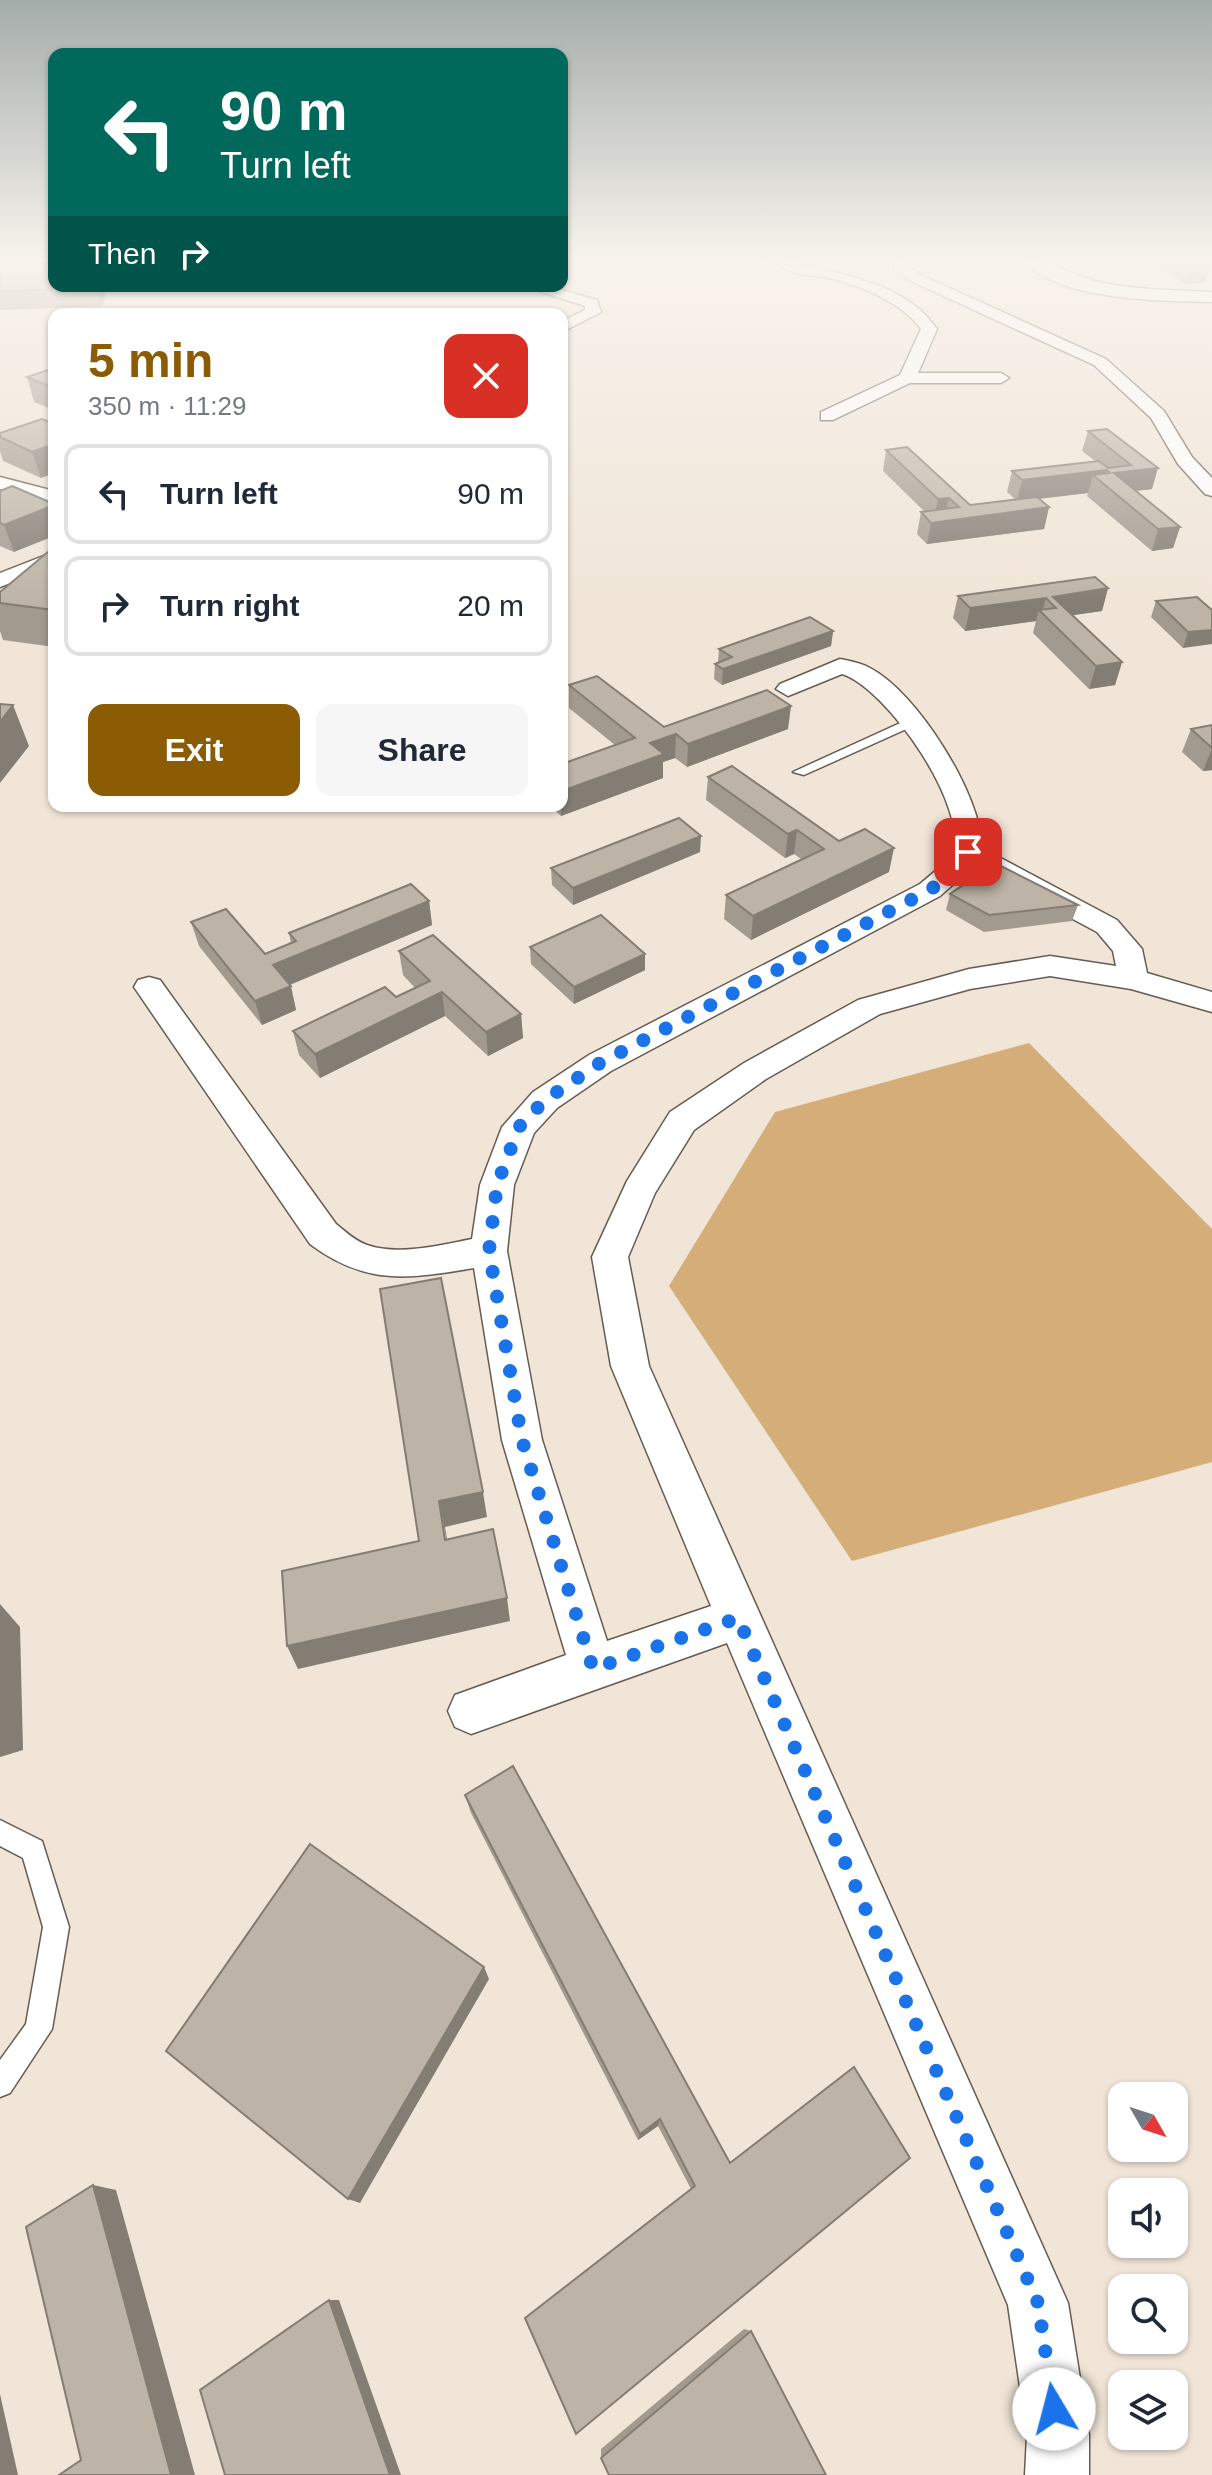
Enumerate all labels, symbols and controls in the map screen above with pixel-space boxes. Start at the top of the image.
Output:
text: 90 m [220,79,348,142]
icon: left [88,80,192,184]
text: Turn left [220,145,351,186]
icon: right [172,232,216,276]
text: Then [88,237,156,270]
text: 5 min [88,334,213,387]
button: close [444,334,528,418]
text: 350 m · 11:29 [88,391,247,421]
icon: left [92,472,136,516]
text: Turn left [160,477,278,510]
text: 90 m [457,477,524,510]
icon: right [92,584,136,628]
text: Turn right [160,589,299,622]
text: 20 m [457,589,524,622]
button: Exit [88,704,300,796]
button: Share [316,704,528,796]
pin [934,818,1002,886]
icon: arrive [946,830,990,874]
north arrow [1108,2082,1188,2162]
map controls [1108,2082,1188,2450]
button: sound [1108,2178,1188,2258]
button: search [1108,2274,1188,2354]
position arrow [1012,2367,1096,2451]
button: layers [1108,2370,1188,2450]

